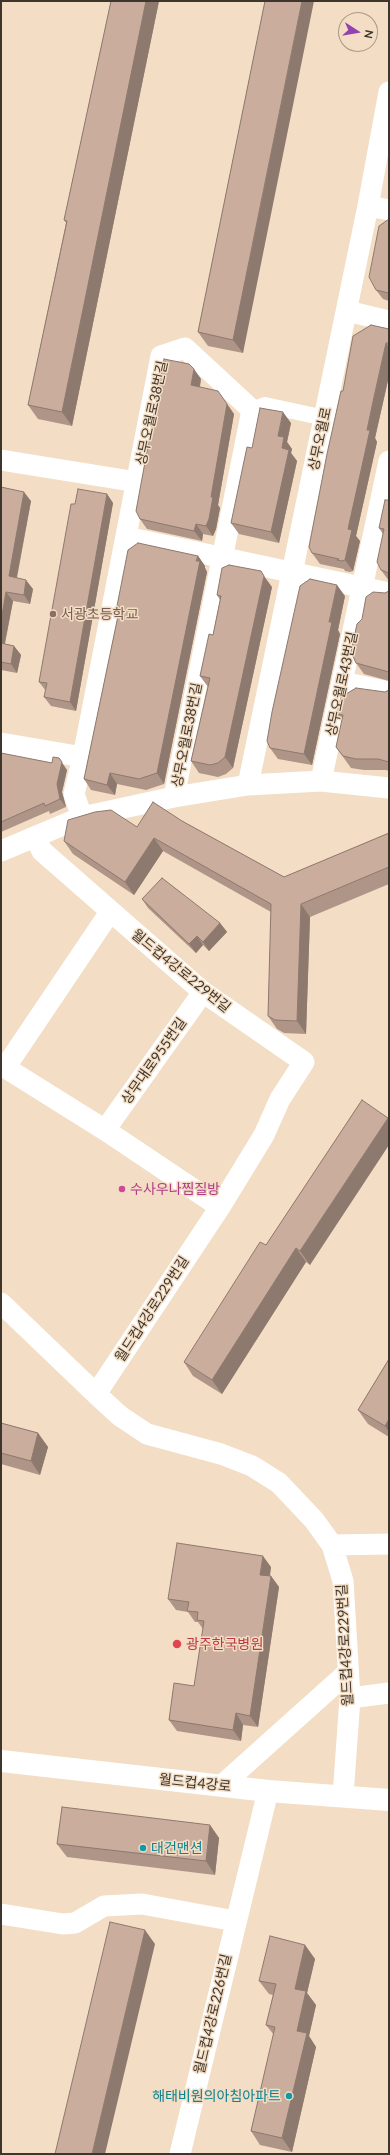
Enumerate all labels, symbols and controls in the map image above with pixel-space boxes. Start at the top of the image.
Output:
north arrow [338,12,378,52]
text: N [362,29,376,40]
street label: 상무오월로38번길 [133,359,171,467]
street label: 상무오월로 [305,406,335,472]
place label: 서광초등학교 [61,606,138,622]
marker: 서광초등학교 [48,609,58,619]
street label: 상무오월로43번길 [323,630,361,738]
street label: 상무오월로38번길 [169,681,205,789]
street label: 월드컵4강로229번길 [128,926,234,1016]
street label: 상무대로955번길 [118,1015,190,1107]
place label: 수사우나찜질방 [130,1181,220,1197]
marker: 수사우나찜질방 [117,1184,127,1194]
street label: 월드컵4강로229번길 [112,1253,192,1365]
street label: 월드컵4강로229번길 [333,1583,357,1707]
place label: 광주한국병원 [186,1636,263,1652]
marker: 광주한국병원 [171,1638,183,1650]
street label: 월드컵4강로 [158,1771,232,1795]
place label: 대건맨션 [151,1840,203,1856]
marker: 대건맨션 [138,1843,148,1853]
street label: 월드컵4강로226번길 [191,1952,235,2076]
place label: 해태비원의아침아파트 [152,2088,281,2104]
marker: 해태비원의아침아파트 [284,2091,294,2101]

